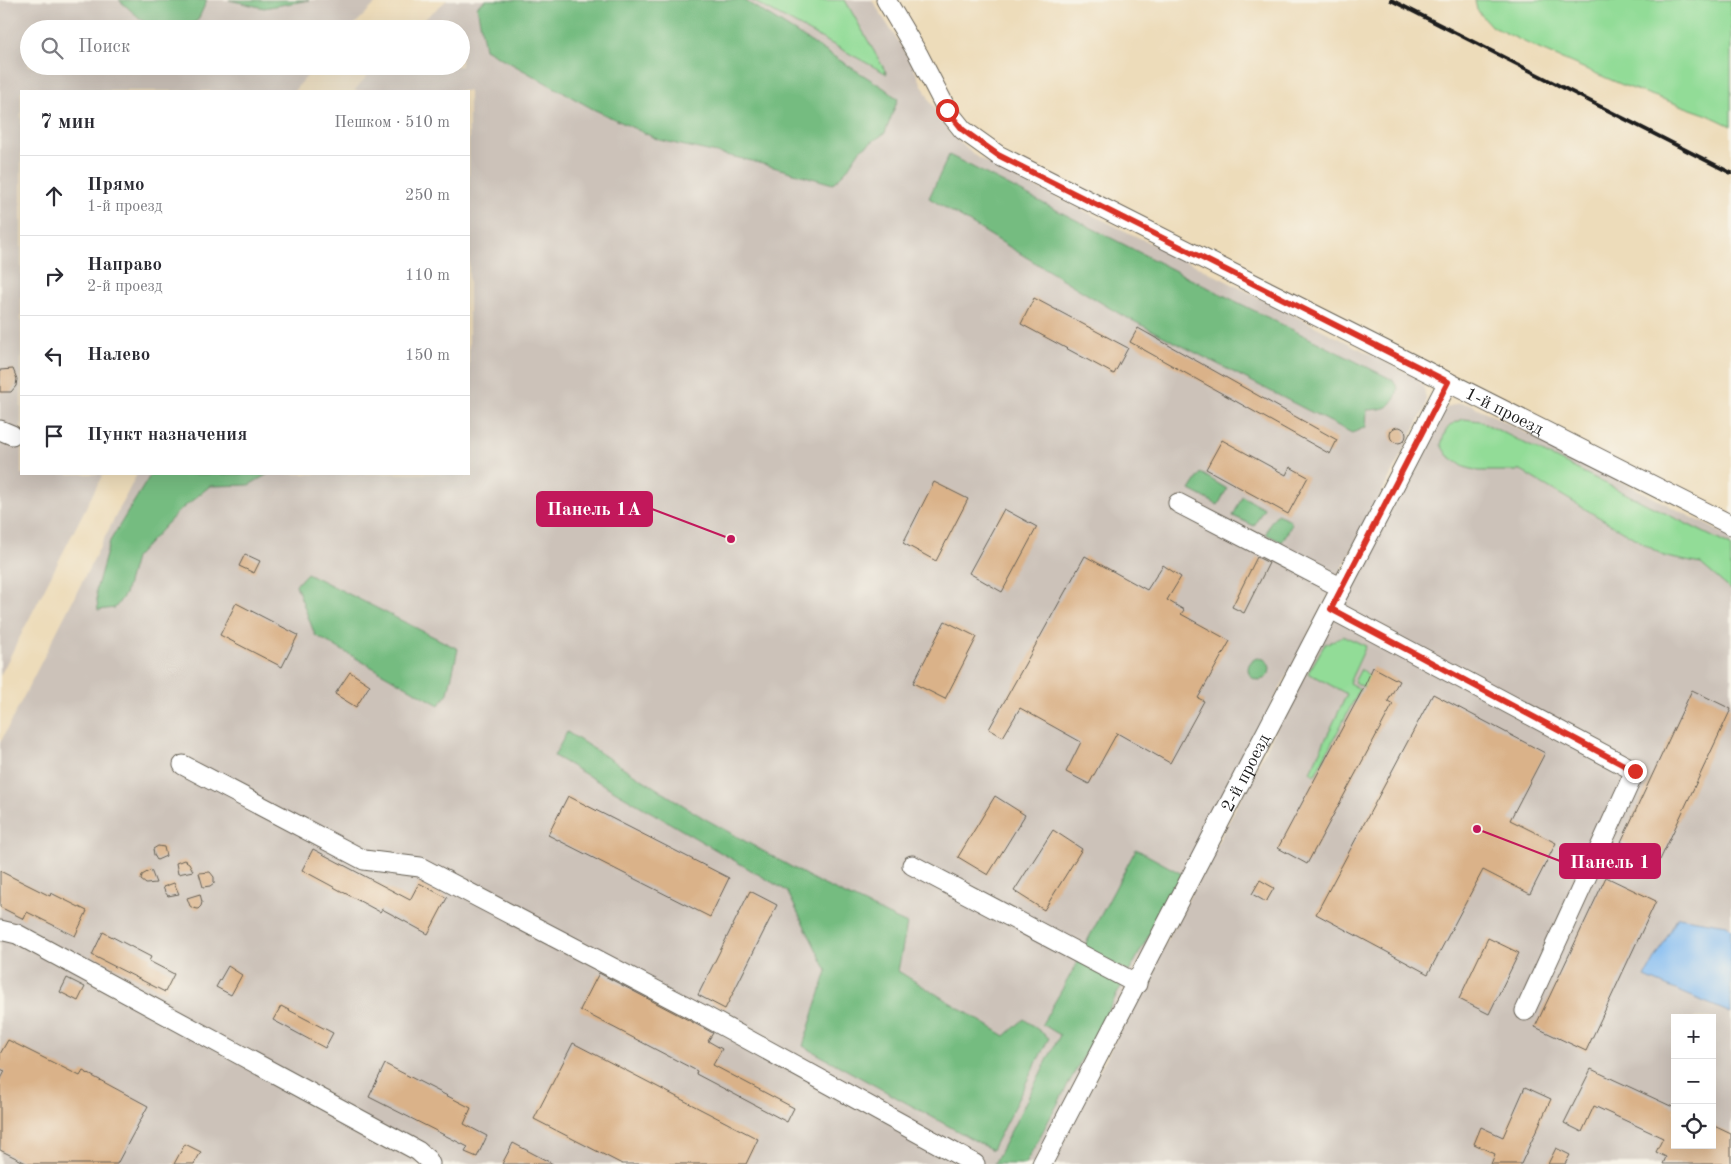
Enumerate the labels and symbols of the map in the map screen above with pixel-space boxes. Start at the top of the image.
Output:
route start [936,99,959,122]
street label: 1-й проезд [1462,384,1546,439]
callout: Панель 1А [537,492,652,526]
text: Панель 1А [547,501,641,520]
street label: 2-й проезд [1219,731,1274,815]
route end [1624,760,1647,783]
callout: Панель 1 [1560,844,1660,878]
text: Панель 1 [1570,854,1650,873]

